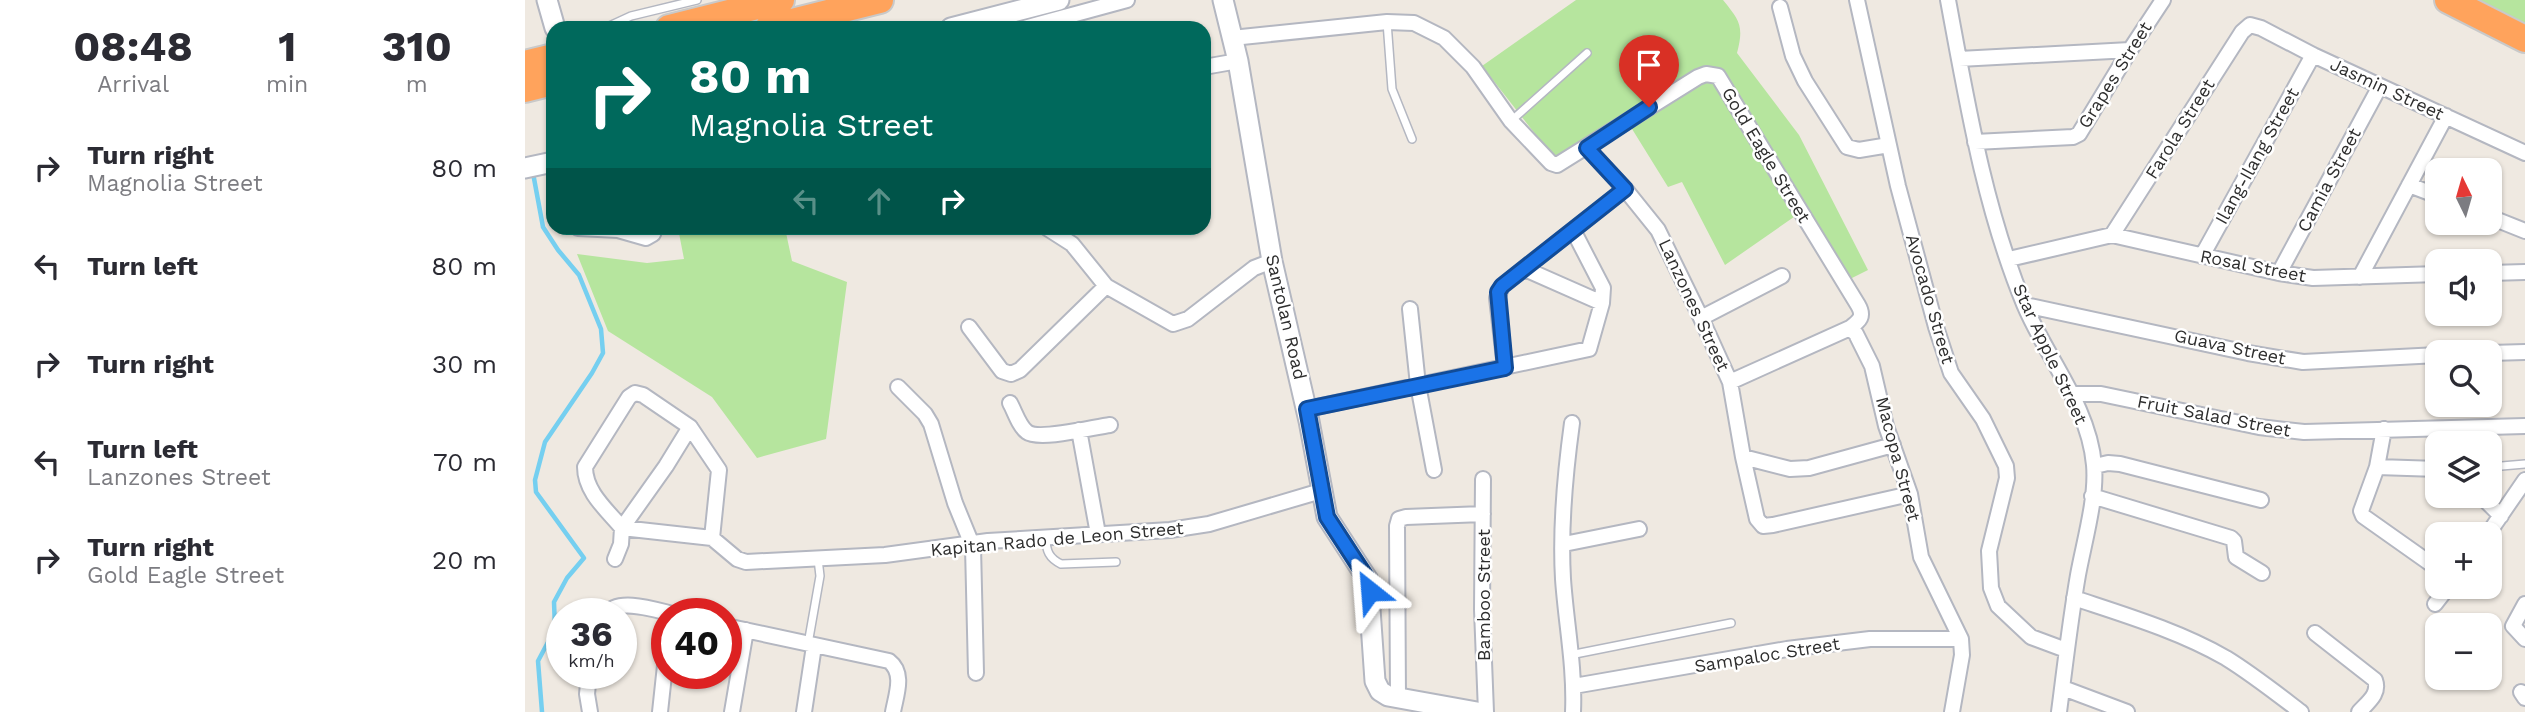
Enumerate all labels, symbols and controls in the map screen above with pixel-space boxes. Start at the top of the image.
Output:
street label: Grapes Street [2073,17,2156,132]
text: 08:48 [73,22,193,71]
text: 1 [278,22,296,71]
text: 310 [382,22,452,71]
pin [1619,35,1679,107]
icon: arrive [1630,46,1668,84]
text: 80 m [689,47,811,105]
icon: right [574,49,665,140]
street label: Jasmin Street [2327,53,2448,124]
text: Arrival [97,71,169,98]
text: min [266,71,308,98]
text: m [406,71,428,98]
street label: Farola Street [2141,75,2219,183]
street label: Gold Eagle Street [1718,83,1815,227]
street label: Ilang-Ilang Street [2210,83,2303,228]
text: Magnolia Street [689,106,933,144]
street label: Camia Street [2292,124,2365,235]
text: Turn right [87,140,214,170]
icon: right [28,149,66,187]
text: 80 m [431,153,497,183]
north arrow [2425,158,2503,234]
map controls [2425,158,2502,690]
text: Magnolia Street [87,170,263,197]
icon: left [787,182,825,220]
icon: ahead [860,182,898,220]
icon: right [933,182,971,220]
street label: Avocado Street [1902,232,1959,367]
street label: Lanzones Street [1655,235,1735,375]
street label: Rosal Street [2198,245,2308,286]
icon: left [28,247,66,285]
button: sound [2425,249,2502,326]
text: Turn left [87,251,198,281]
text: 80 m [431,251,497,281]
street label: Santolan Road [1262,252,1311,382]
street label: Star Apple Street [2009,280,2092,428]
street label: Guava Street [2173,324,2288,369]
button: search [2425,340,2502,417]
icon: right [28,345,66,383]
text: Turn right [87,349,214,379]
text: 30 m [432,349,497,379]
street label: Fruit Salad Street [2136,390,2293,441]
street label: Macopa Street [1872,394,1925,524]
button: layers [2425,431,2502,508]
text: Turn left [87,434,198,464]
icon: left [28,443,66,481]
text: 70 m [433,447,497,477]
text: Lanzones Street [87,464,271,491]
street label: Kapitan Rado de Leon Street [929,517,1185,560]
button: + [2425,522,2502,599]
street label: Bamboo Street [1473,528,1494,661]
text: Turn right [87,532,214,562]
icon: right [28,541,66,579]
text: 20 m [432,545,497,575]
position arrow [1333,554,1407,628]
text: Gold Eagle Street [87,562,284,589]
speed limit sign: 40 [651,598,742,689]
text: 36 [570,613,613,655]
button: − [2425,613,2502,690]
street label: Sampaloc Street [1693,633,1842,676]
text: km/h [568,650,615,671]

